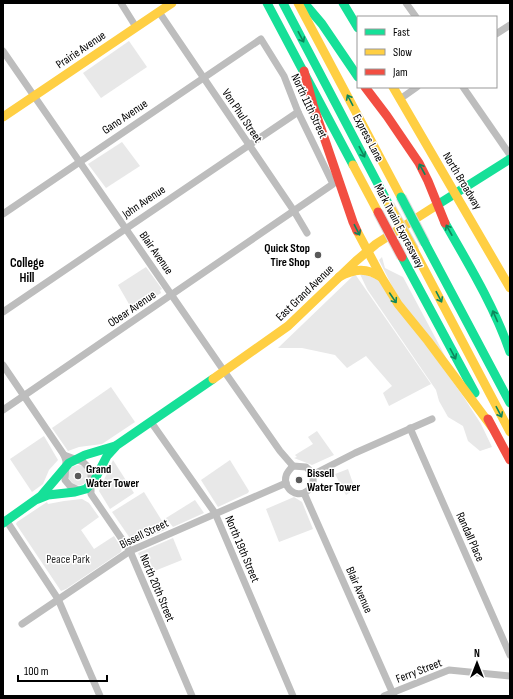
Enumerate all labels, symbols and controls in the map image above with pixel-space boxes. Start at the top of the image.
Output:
legend [357,16,497,88]
text: Fast [393,25,410,40]
street label: Prairie Avenue [53,28,109,72]
one-way arrow [298,31,305,43]
text: Slow [393,45,412,60]
text: Jam [392,65,408,80]
street label: North 11th Street [287,71,331,141]
street label: Von Phul Street [219,86,266,146]
one-way arrow [346,94,353,106]
street label: Gano Avenue [99,96,151,138]
street label: Express Lane [349,112,387,165]
one-way arrow [358,146,366,158]
street label: North Broadway [439,150,485,213]
one-way arrow [418,163,425,175]
street label: Mark Twain Expressway [370,181,428,271]
street label: John Avenue [119,182,169,222]
one-way arrow [354,224,362,236]
one-way arrow [445,224,453,236]
street label: Blair Avenue [136,229,176,278]
place label: Quick Stop Tire Shop [264,241,310,270]
marker: Quick Stop Tire Shop [313,250,323,260]
district label: College Hill [10,255,44,286]
street label: East Grand Avenue [273,262,337,324]
street label: Obear Avenue [105,287,159,331]
one-way arrow [435,291,443,303]
one-way arrow [389,292,398,303]
one-way arrow [491,310,499,322]
one-way arrow [450,347,458,359]
one-way arrow [496,406,504,418]
place label: Grand Water Tower [86,462,140,491]
place label: Bissell Water Tower [307,466,361,495]
marker: Grand Water Tower [73,471,83,481]
marker: Bissell Water Tower [294,475,304,485]
street label: Randall Place [452,510,488,564]
street label: North 19th Street [221,513,263,585]
street label: Bissell Street [117,516,171,552]
park label: Peace Park [46,552,90,567]
street label: North 20th Street [136,552,178,624]
street label: Blair Avenue [342,565,376,616]
north arrow [457,643,497,683]
text: N [474,647,480,660]
street label: Ferry Street [394,655,444,687]
scale bar [18,657,107,683]
text: 100 m [24,664,49,679]

